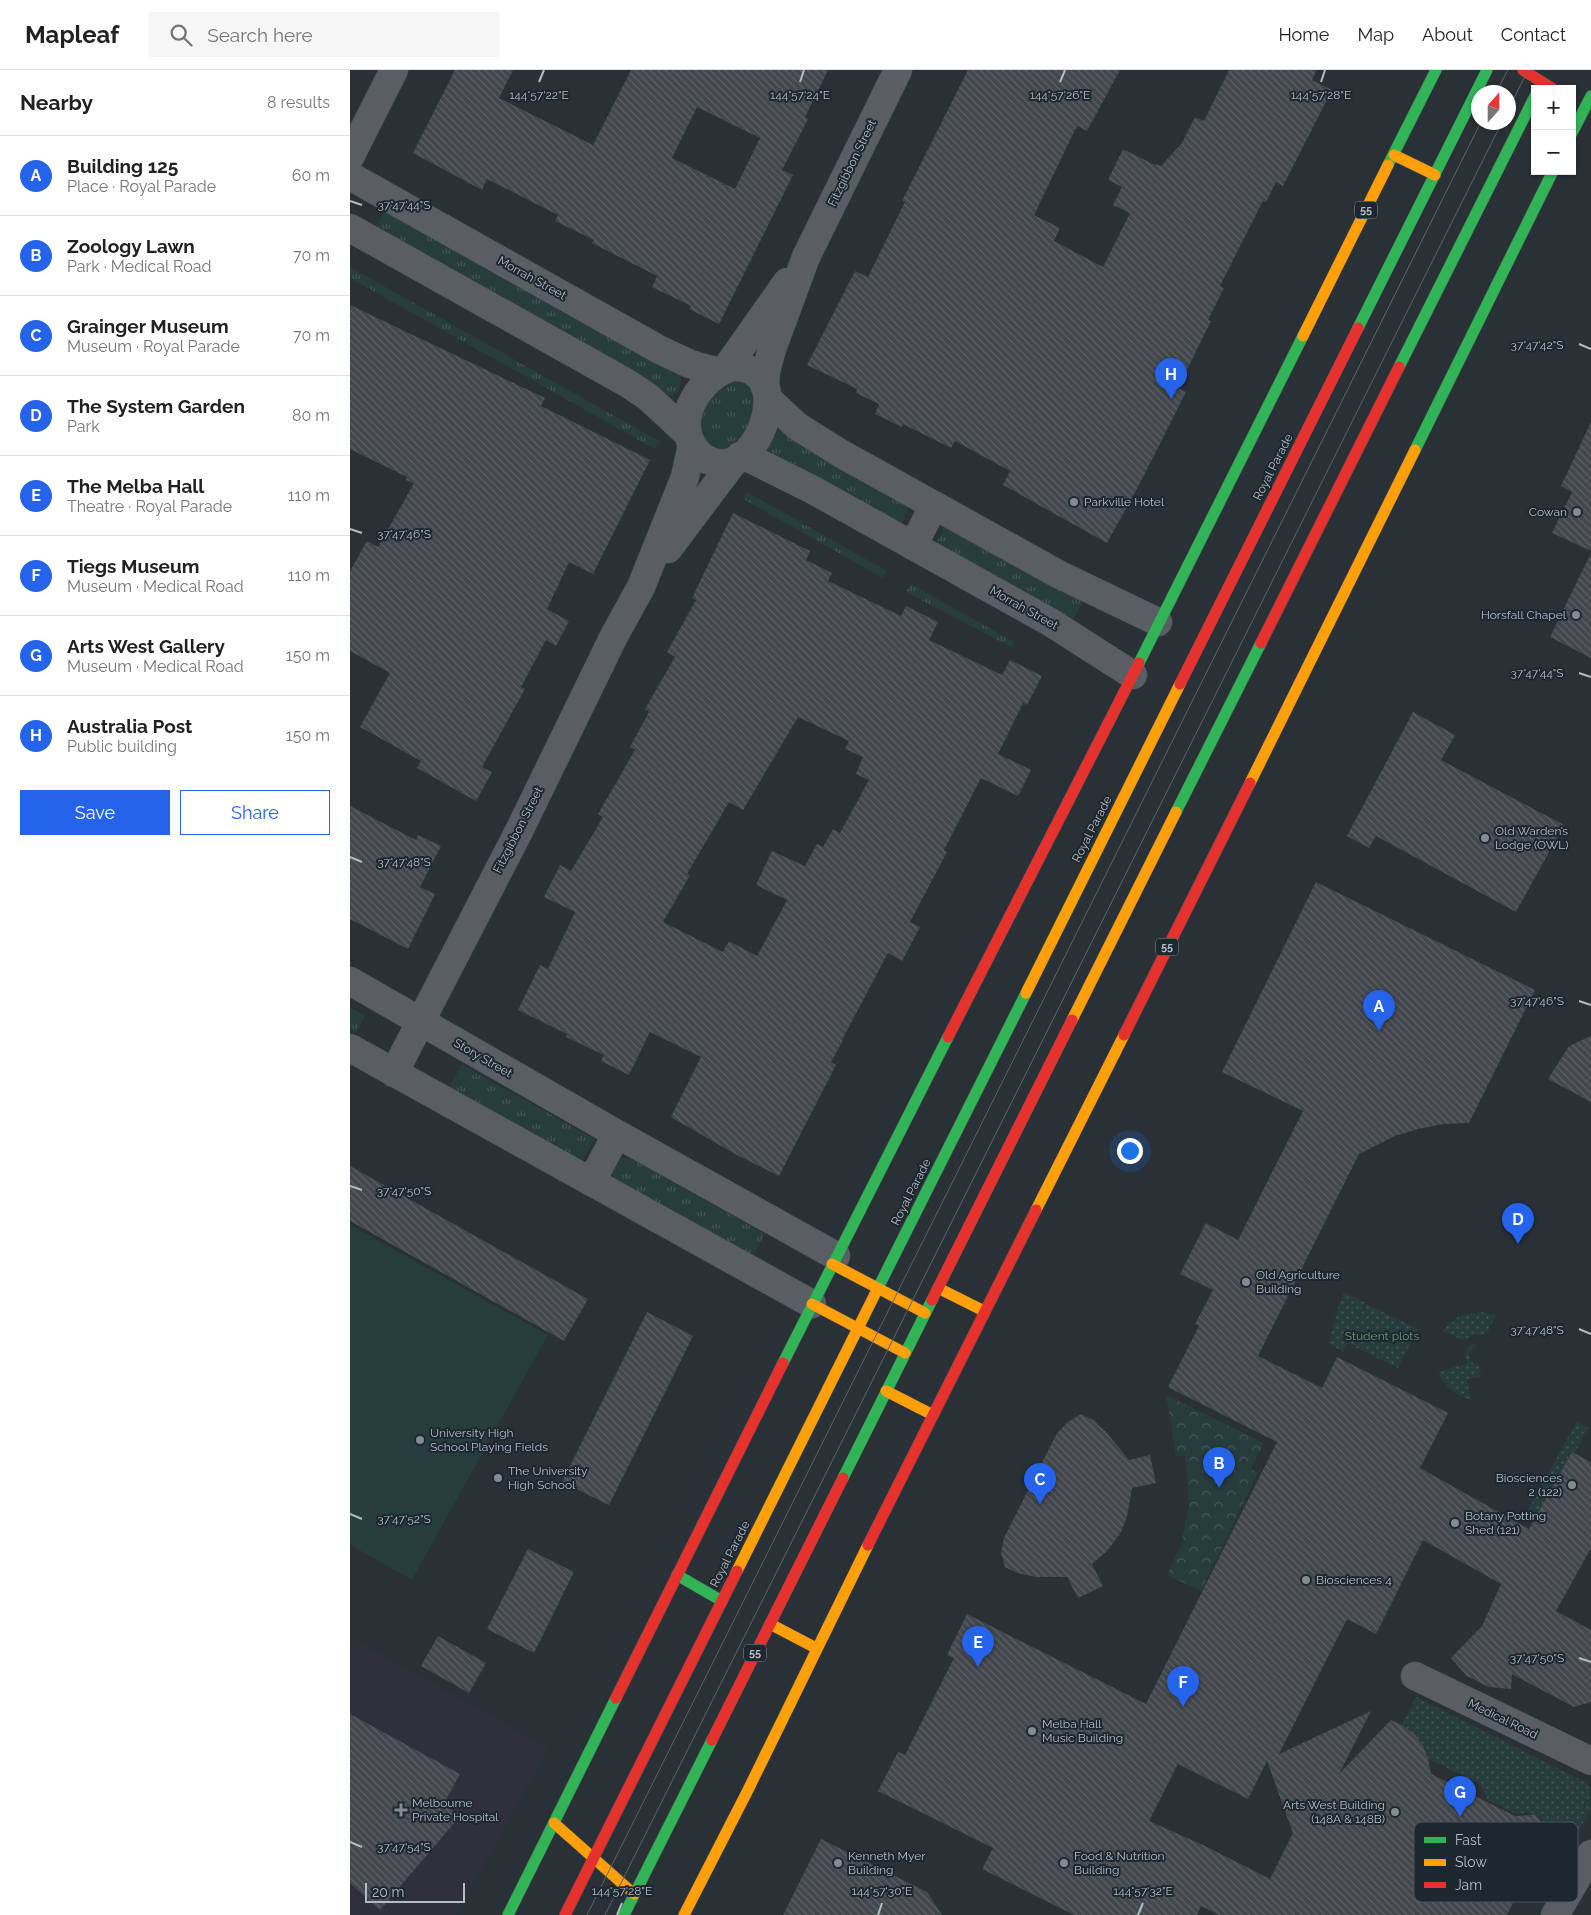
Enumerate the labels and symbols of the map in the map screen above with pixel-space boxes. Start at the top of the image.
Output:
north arrow [1471,85,1516,130]
text: 144°57'22"E [509,88,569,102]
text: 144°57'24"E [770,88,830,102]
text: 144°57'26"E [1030,88,1090,102]
text: 144°57'28"E [1291,88,1351,102]
street label: Fitzgibbon Street [825,117,879,209]
text: 37°47'44"S [377,198,431,212]
road number: 55 [1355,202,1377,218]
street label: Morrah Street [495,253,569,303]
text: 37°47'42"S [1511,338,1563,352]
pin: H [1155,358,1187,399]
street label: Royal Parade [1250,431,1296,503]
place label: Parkville Hotel [1084,495,1165,509]
marker: Parkville Hotel [1068,496,1080,508]
place label: Cowan [1529,505,1567,519]
marker: Cowan [1571,506,1583,518]
text: 37°47'46"S [377,527,431,541]
street label: Morrah Street [987,583,1061,633]
place label: Horsfall Chapel [1481,608,1567,622]
marker: Horsfall Chapel [1570,609,1582,621]
text: 37°47'44"S [1510,666,1564,680]
street label: Fitzgibbon Street [490,785,546,875]
street label: Royal Parade [1069,793,1115,865]
place label: Old Warden’s Lodge (OWL) [1495,824,1568,852]
marker: Old Warden’s Lodge (OWL) [1479,832,1491,844]
text: 37°47'48"S [377,855,431,869]
road number: 55 [1156,939,1178,956]
pin: A [1363,990,1395,1031]
text: 37°47'46"S [1510,994,1564,1008]
street label: Story Street [451,1036,515,1080]
your location [1117,1138,1143,1164]
street label: Royal Parade [888,1156,934,1228]
text: 37°47'50"S [377,1184,431,1198]
pin: D [1502,1203,1534,1244]
place label: Old Agriculture Building [1256,1268,1340,1296]
marker: Old Agriculture Building [1240,1276,1252,1288]
text: 37°47'48"S [1510,1323,1564,1337]
park label: Student plots [1345,1329,1419,1343]
place label: University High School Playing Fields [430,1426,548,1454]
marker: University High School Playing Fields [414,1434,426,1446]
pin: B [1203,1447,1235,1488]
pin: C [1024,1463,1056,1504]
place label: The University High School [508,1464,588,1492]
place label: Biosciences 2 (122) [1496,1471,1562,1499]
marker: The University High School [492,1472,504,1484]
marker: Biosciences 2 (122) [1566,1479,1578,1491]
place label: Botany Potting Shed (121) [1465,1509,1546,1537]
text: 37°47'52"S [377,1512,431,1526]
marker: Botany Potting Shed (121) [1449,1517,1461,1529]
street label: Royal Parade [707,1518,753,1590]
place label: Biosciences 4 [1316,1573,1392,1587]
marker: Biosciences 4 [1300,1574,1312,1586]
pin: E [962,1626,994,1667]
road number: 55 [744,1645,766,1662]
text: 37°47'50"S [1510,1651,1564,1665]
pin: F [1167,1666,1199,1707]
street label: Medical Road [1466,1696,1540,1742]
place label: Melba Hall Music Building [1042,1717,1123,1745]
marker: Melba Hall Music Building [1026,1725,1038,1737]
pin: G [1444,1776,1476,1817]
place label: Melbourne Private Hospital [412,1796,499,1824]
place label: Arts West Building (148A & 148B) [1283,1798,1385,1826]
marker: Melbourne Private Hospital [394,1803,408,1817]
marker: Arts West Building (148A & 148B) [1389,1806,1401,1818]
legend [1414,1822,1578,1902]
text: Fast [1455,1832,1482,1848]
text: 37°47'54"S [377,1840,431,1854]
place label: Kenneth Myer Building [848,1849,926,1877]
place label: Food & Nutrition Building [1074,1849,1165,1877]
text: Slow [1455,1854,1487,1870]
marker: Kenneth Myer Building [832,1857,844,1869]
marker: Food & Nutrition Building [1058,1857,1070,1869]
text: Jam [1455,1877,1482,1893]
scale bar [365,1880,465,1903]
text: 144°57'28"E [592,1884,652,1898]
text: 144°57'30"E [852,1884,912,1898]
text: 144°57'32"E [1113,1884,1173,1898]

